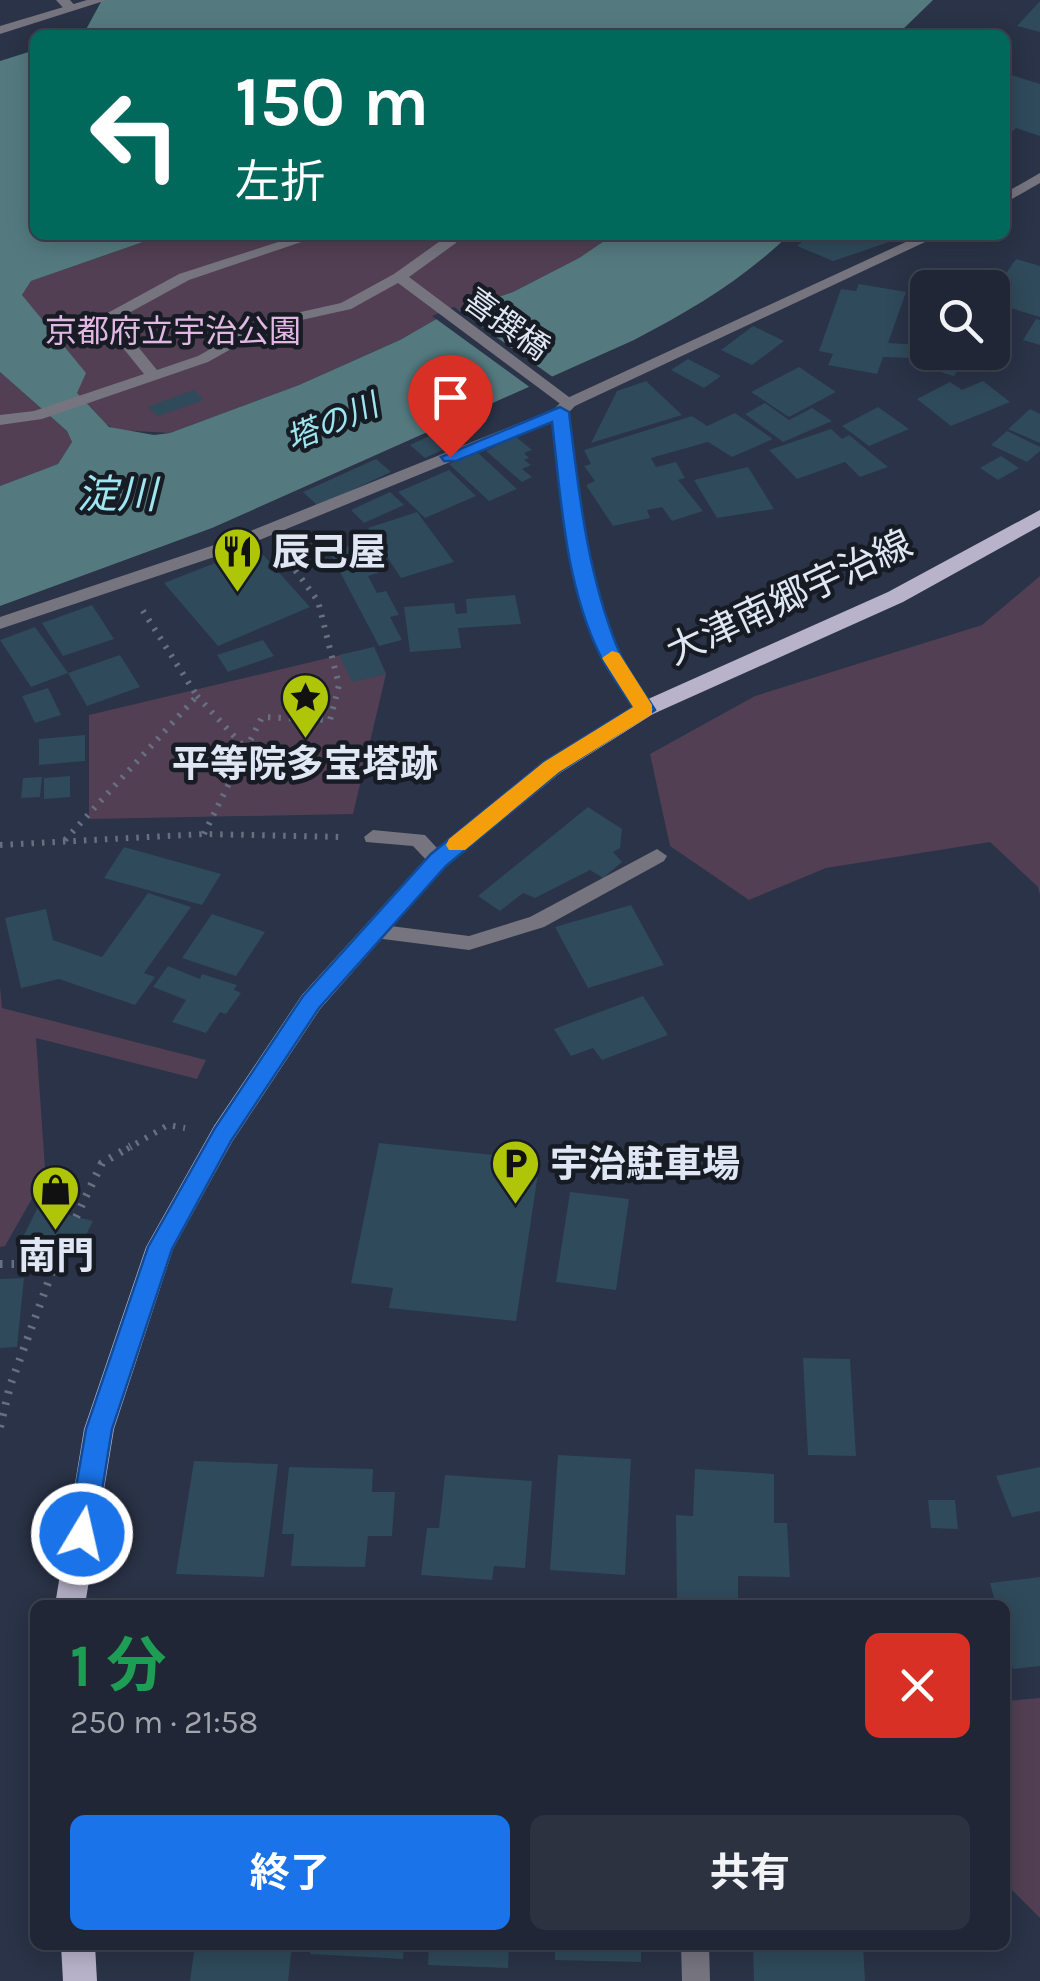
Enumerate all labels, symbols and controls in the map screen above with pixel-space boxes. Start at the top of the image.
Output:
text: 150 m [235,61,429,143]
icon: left [70,70,200,200]
text: 左折 [235,156,325,208]
map controls [910,270,1010,370]
button: search [910,270,1010,370]
street label: 喜撰橋 [457,281,556,368]
park label: 京都府立宇治公園 [45,313,301,350]
pin [408,355,493,458]
icon: arrive [423,370,478,425]
water label: 塔の川 [281,386,386,458]
water label: 淀川 [77,471,161,518]
street label: 大津南郷宇治線 [659,521,919,674]
restaurant icon: 辰己屋 [211,526,263,594]
place label: 辰己屋 [272,530,386,575]
place icon: 平等院多宝塔跡 [279,672,331,740]
place label: 平等院多宝塔跡 [172,742,438,787]
parking icon: 宇治駐車場 [489,1138,541,1206]
place label: 宇治駐車場 [550,1142,740,1187]
shop icon: 南門 [30,1164,82,1232]
place label: 南門 [18,1234,94,1279]
position arrow [30,1482,134,1586]
text: 1 分 [70,1631,167,1701]
button: close [865,1633,970,1738]
text: 250 m · 21:58 [70,1704,258,1741]
button: 終了 [70,1815,510,1930]
button: 共有 [530,1815,970,1930]

